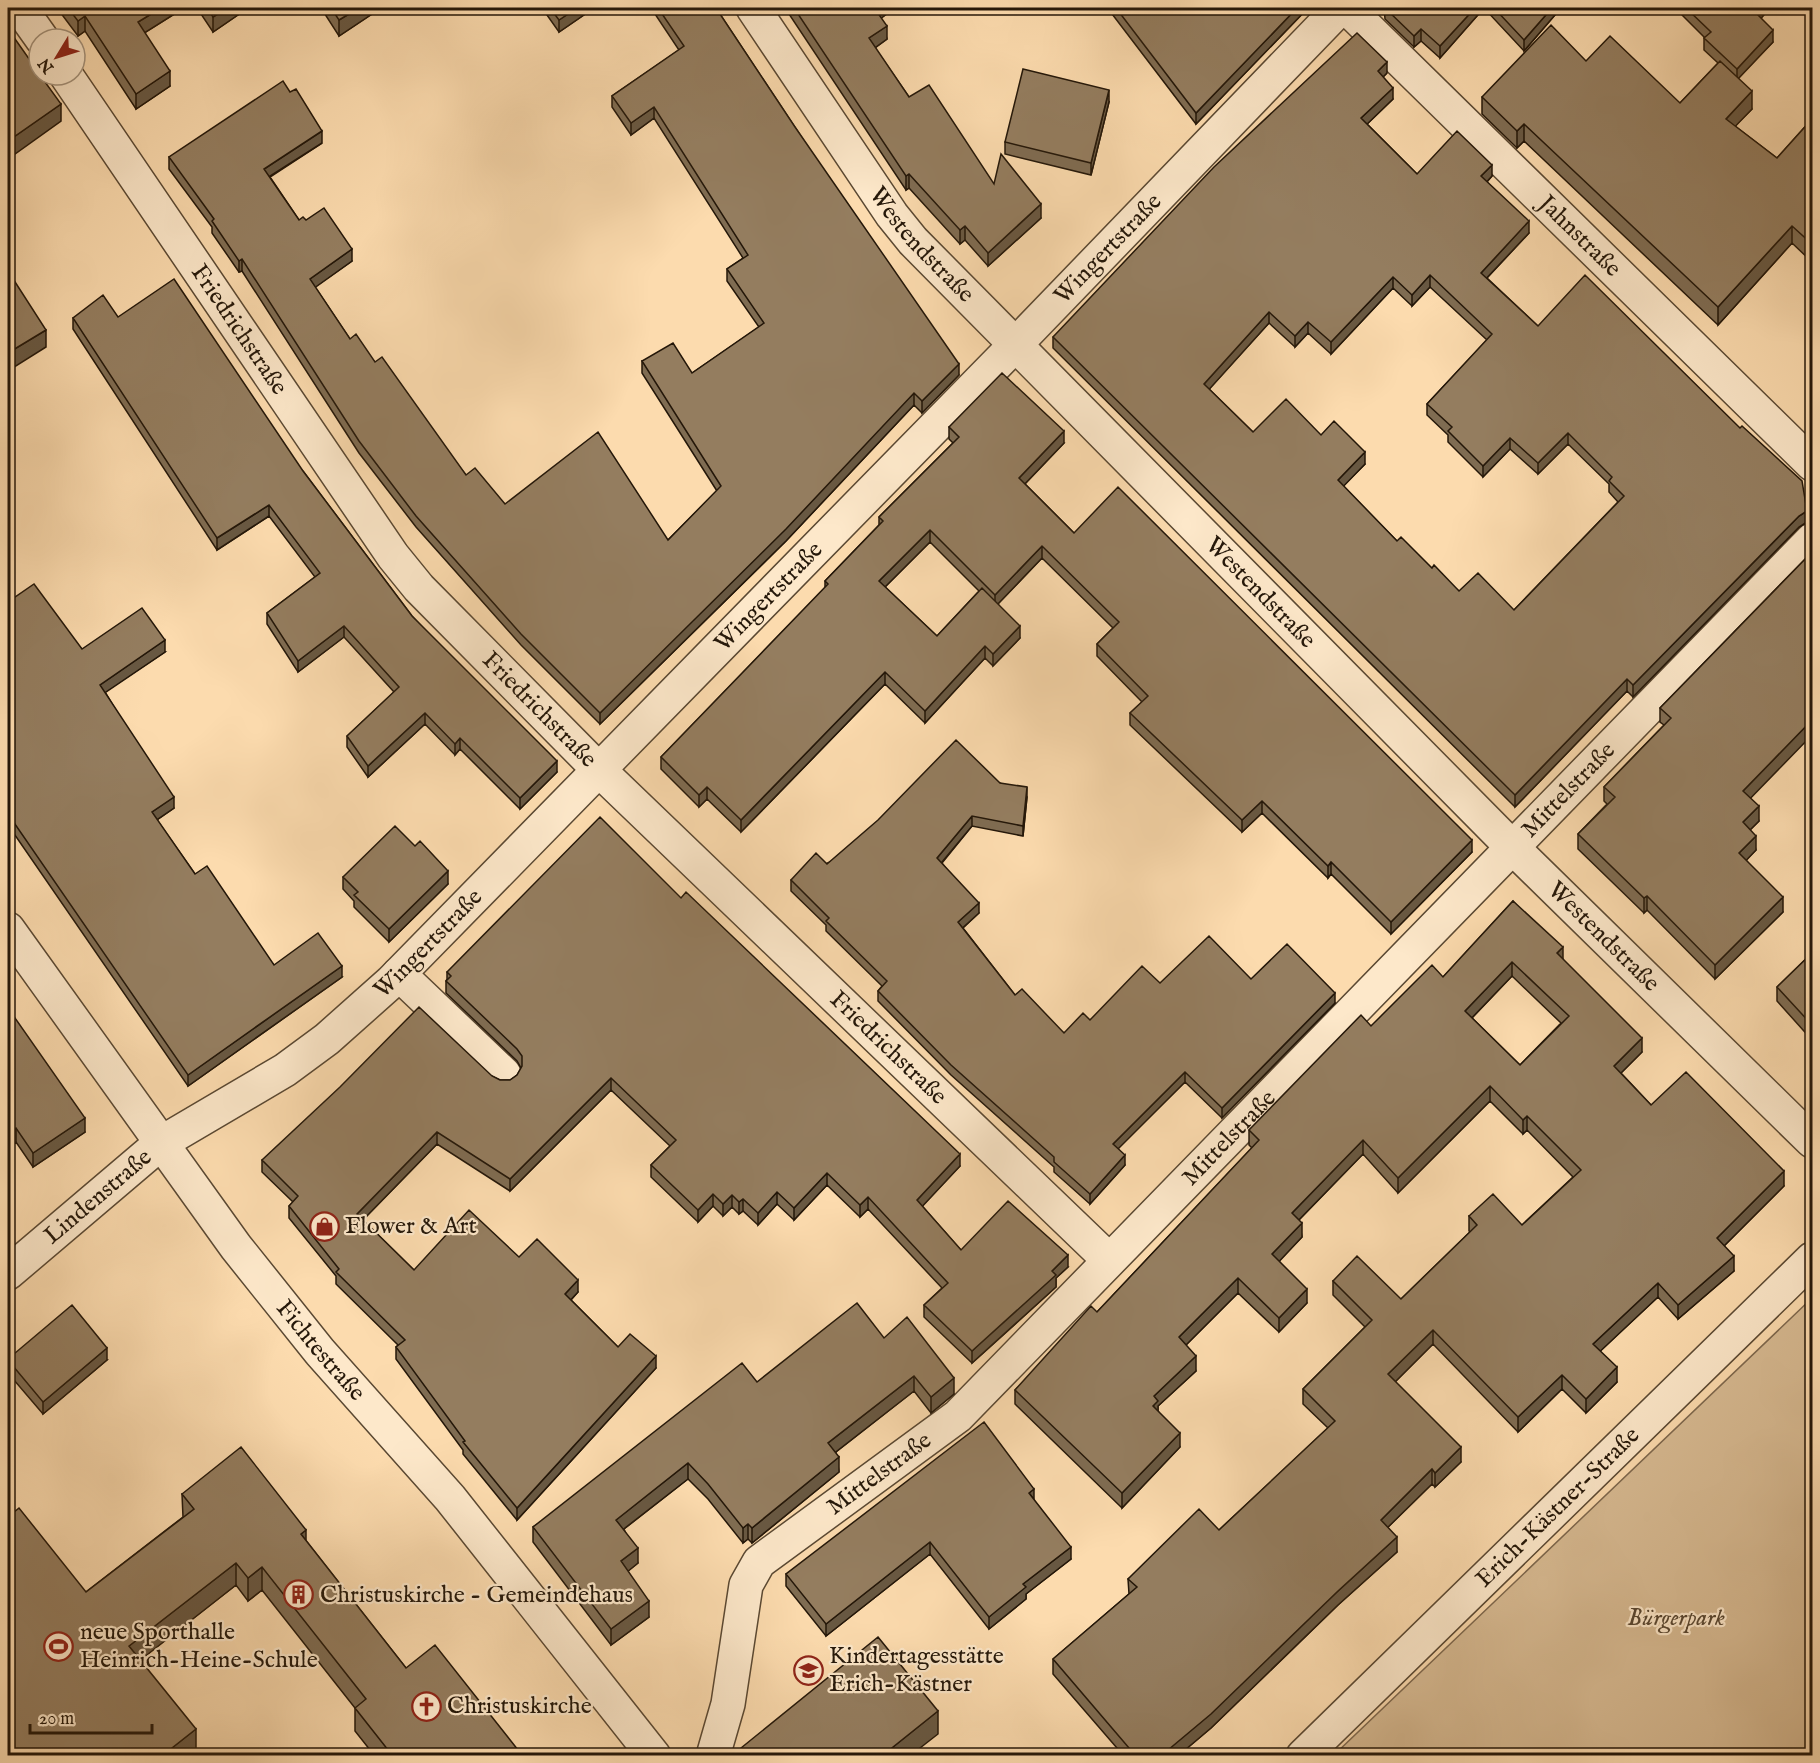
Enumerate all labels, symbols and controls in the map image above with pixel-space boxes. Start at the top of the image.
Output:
north arrow [27,27,87,87]
text: N [35,53,60,77]
street label: Westendstraße [862,181,981,309]
street label: Wingertstraße [1047,187,1168,311]
street label: Jahnstraße [1529,187,1628,284]
street label: Friedrichstraße [184,258,295,401]
street label: Westendstraße [1198,530,1323,655]
street label: Wingertstraße [708,535,829,658]
street label: Friedrichstraße [475,645,604,774]
street label: Mittelstraße [1515,735,1622,845]
street label: Westendstraße [1541,875,1666,999]
street label: Wingertstraße [367,882,489,1005]
street label: Friedrichstraße [823,984,954,1112]
street label: Mittelstraße [1175,1083,1283,1193]
street label: Lindenstraße [38,1142,158,1251]
shop icon: Flower & Art [308,1210,340,1242]
place label: Flower & Art [345,1211,477,1242]
street label: Fichtestraße [269,1294,372,1408]
street label: Erich-Kästner-Straße [1469,1420,1646,1594]
street label: Mittelstraße [821,1425,938,1522]
building icon: Christuskirche - Gemeindehaus [283,1579,315,1611]
place label: Christuskirche - Gemeindehaus [320,1580,633,1611]
park label: Bürgerpark [1627,1603,1725,1634]
place label: neue Sporthalle Heinrich-Heine-Schule [80,1617,318,1676]
sports icon: neue Sporthalle Heinrich-Heine-Schule [43,1630,75,1662]
place label: Kindertagesstätte Erich-Kästner [829,1641,1004,1700]
school or university icon: Kindertagesstätte Erich-Kästner [792,1654,824,1686]
church icon: Christuskirche [410,1690,442,1722]
place label: Christuskirche [447,1691,592,1722]
scale bar [30,1697,152,1735]
text: 20 m [39,1708,74,1731]

